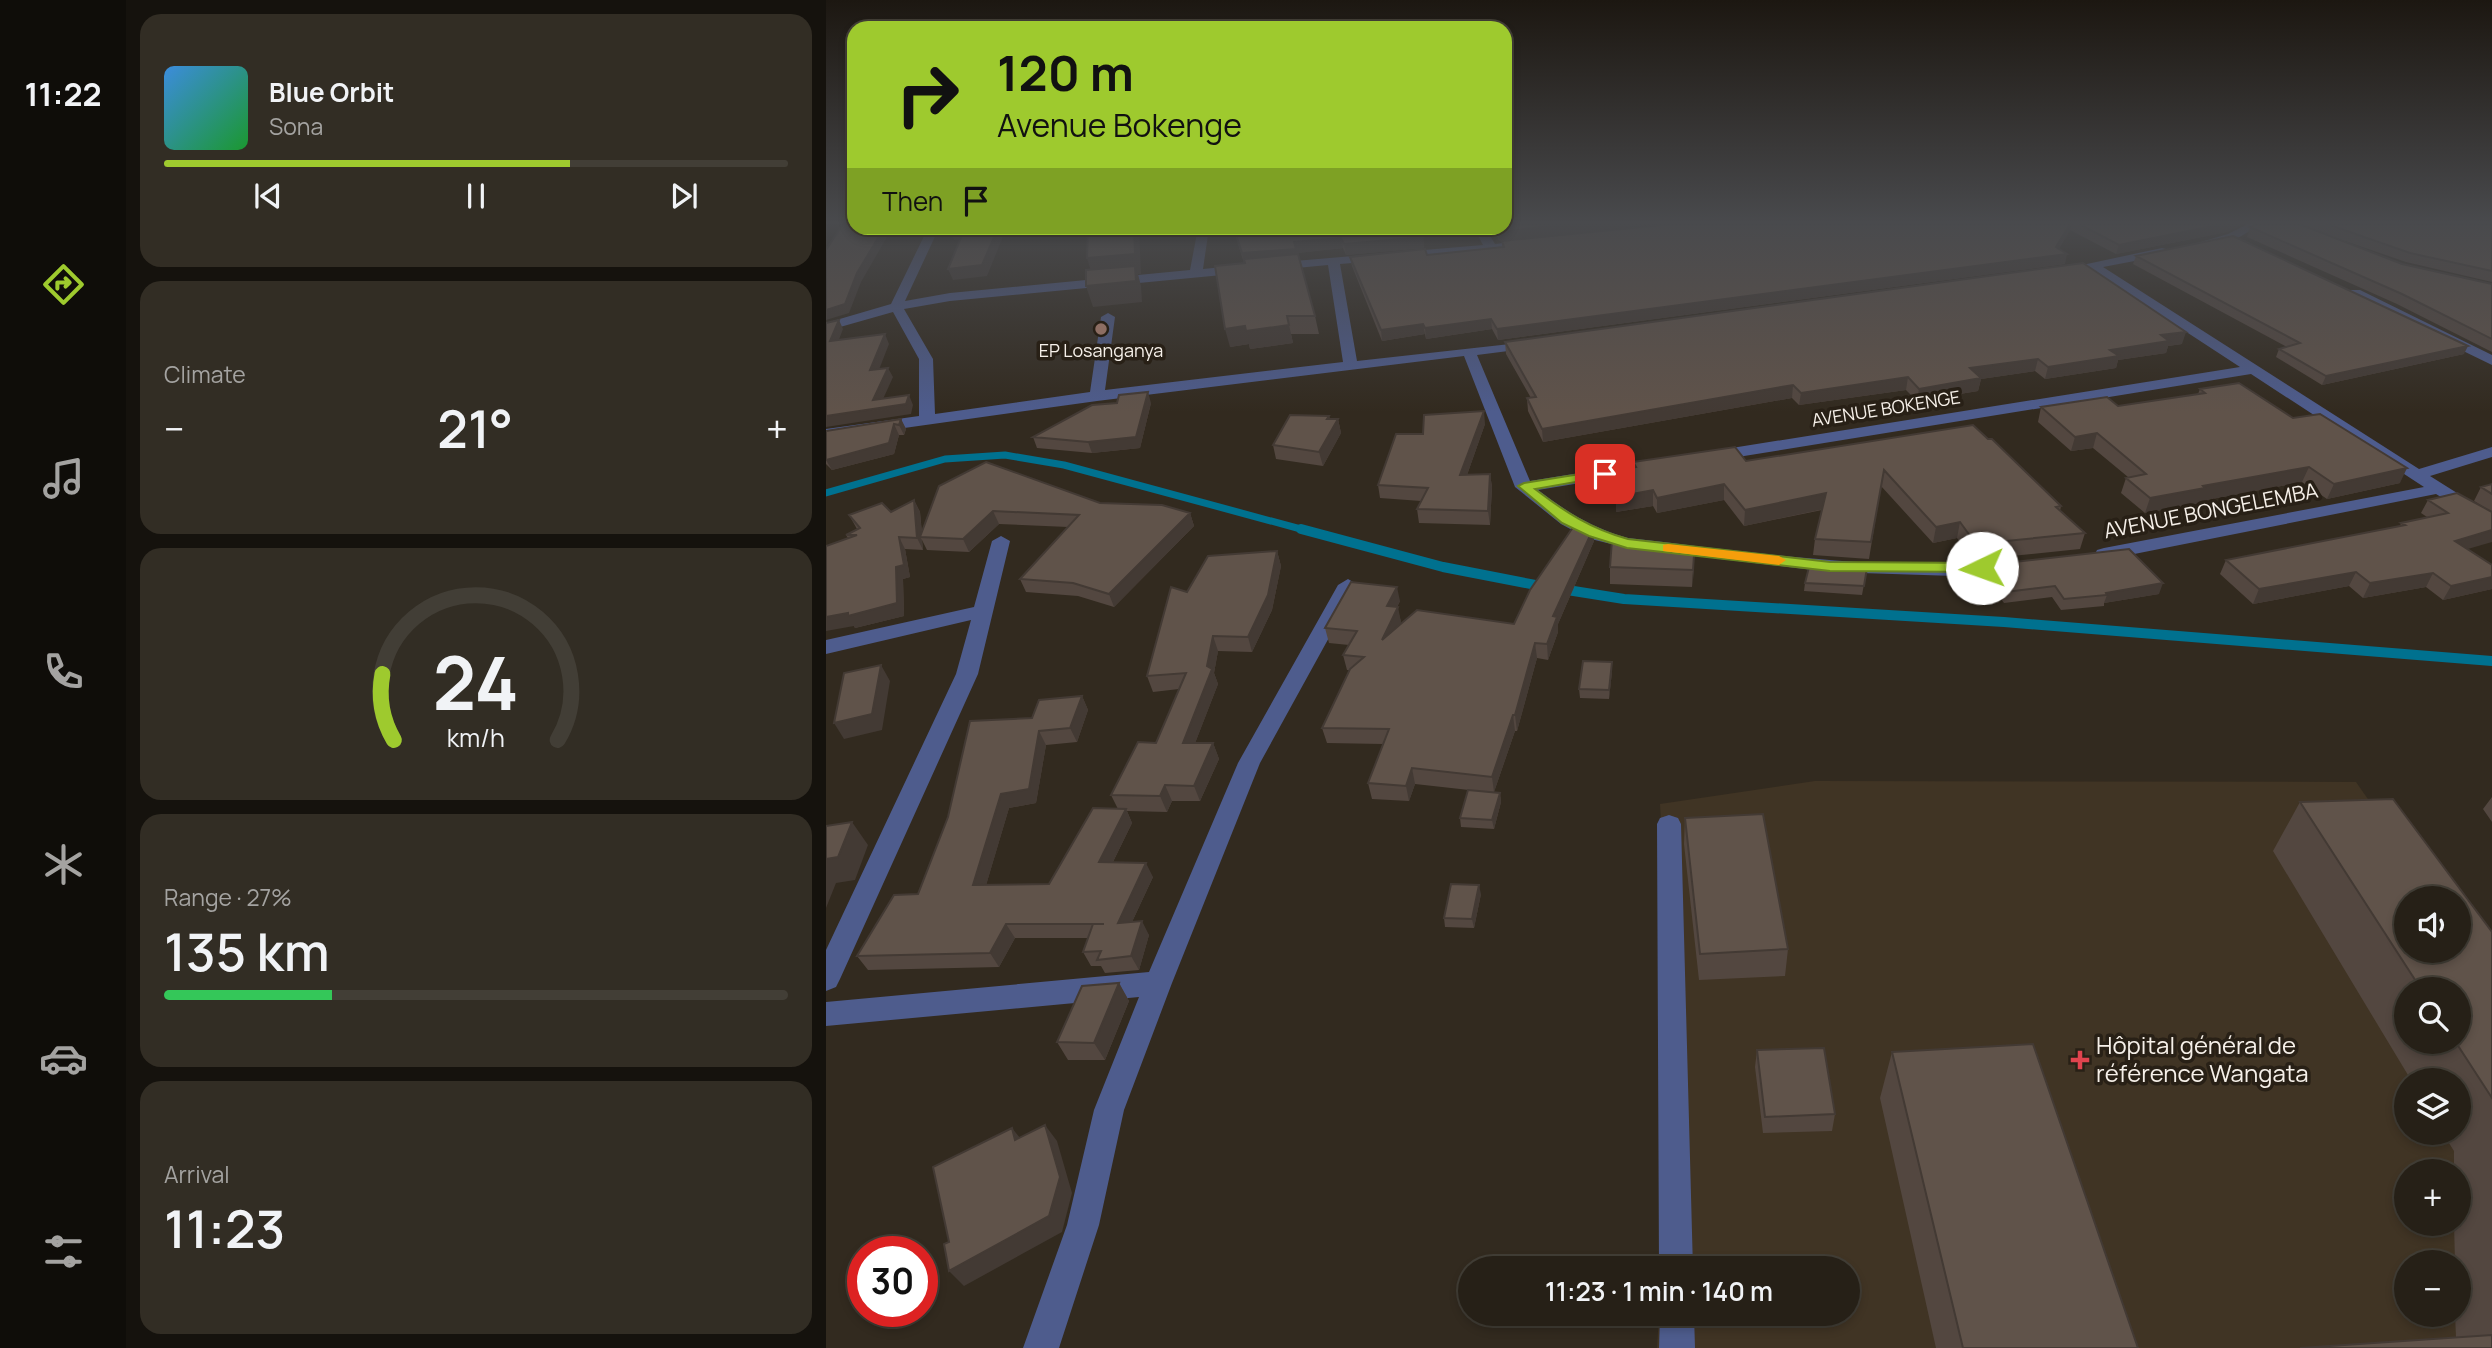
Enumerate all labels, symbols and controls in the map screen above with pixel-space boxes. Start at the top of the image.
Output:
text: 120 m [997,39,1134,106]
icon: right [882,49,973,140]
text: 11:22 [24,72,102,116]
text: Blue Orbit [269,74,394,110]
text: Avenue Bokenge [997,103,1242,147]
text: Sona [269,110,323,142]
icon: previous [249,177,287,215]
icon: pause [457,177,495,215]
icon: next [665,177,703,215]
icon: arrive [957,182,995,220]
text: Then [882,183,943,219]
icon: directions [39,260,88,309]
marker: EP Losanganya [1093,321,1109,337]
place label: EP Losanganya [1039,338,1163,362]
text: Climate [164,358,246,390]
street label: AVENUE BOKENGE [1810,384,1962,432]
text: 21° [437,393,513,464]
text: − [164,402,185,454]
text: + [766,402,788,454]
pin [1575,444,1635,504]
icon: music [39,454,88,503]
icon: arrive [1586,455,1624,493]
street label: AVENUE BONGELEMBA [2101,476,2320,545]
position arrow [1945,531,2019,605]
text: 24 [433,632,519,732]
icon: phone [39,647,88,696]
text: km/h [447,720,505,755]
icon: climate [39,840,88,889]
text: Range · 27% [164,881,292,913]
map controls [2394,886,2471,1327]
button: sound [2394,886,2471,963]
text: 135 km [164,916,330,987]
button: search [2394,977,2471,1054]
place label: Hôpital général de référence Wangata [2096,1028,2309,1089]
icon: car [39,1034,88,1083]
marker: Hôpital général de référence Wangata [2070,1050,2090,1070]
button: layers [2394,1068,2471,1145]
text: Arrival [164,1158,230,1190]
button: + [2394,1159,2471,1236]
text: 11:23 [164,1193,285,1264]
icon: filters [39,1227,88,1276]
speed limit sign: 30 [847,1236,938,1327]
button: − [2394,1250,2471,1327]
text: 11:23 · 1 min · 140 m [1545,1273,1773,1309]

